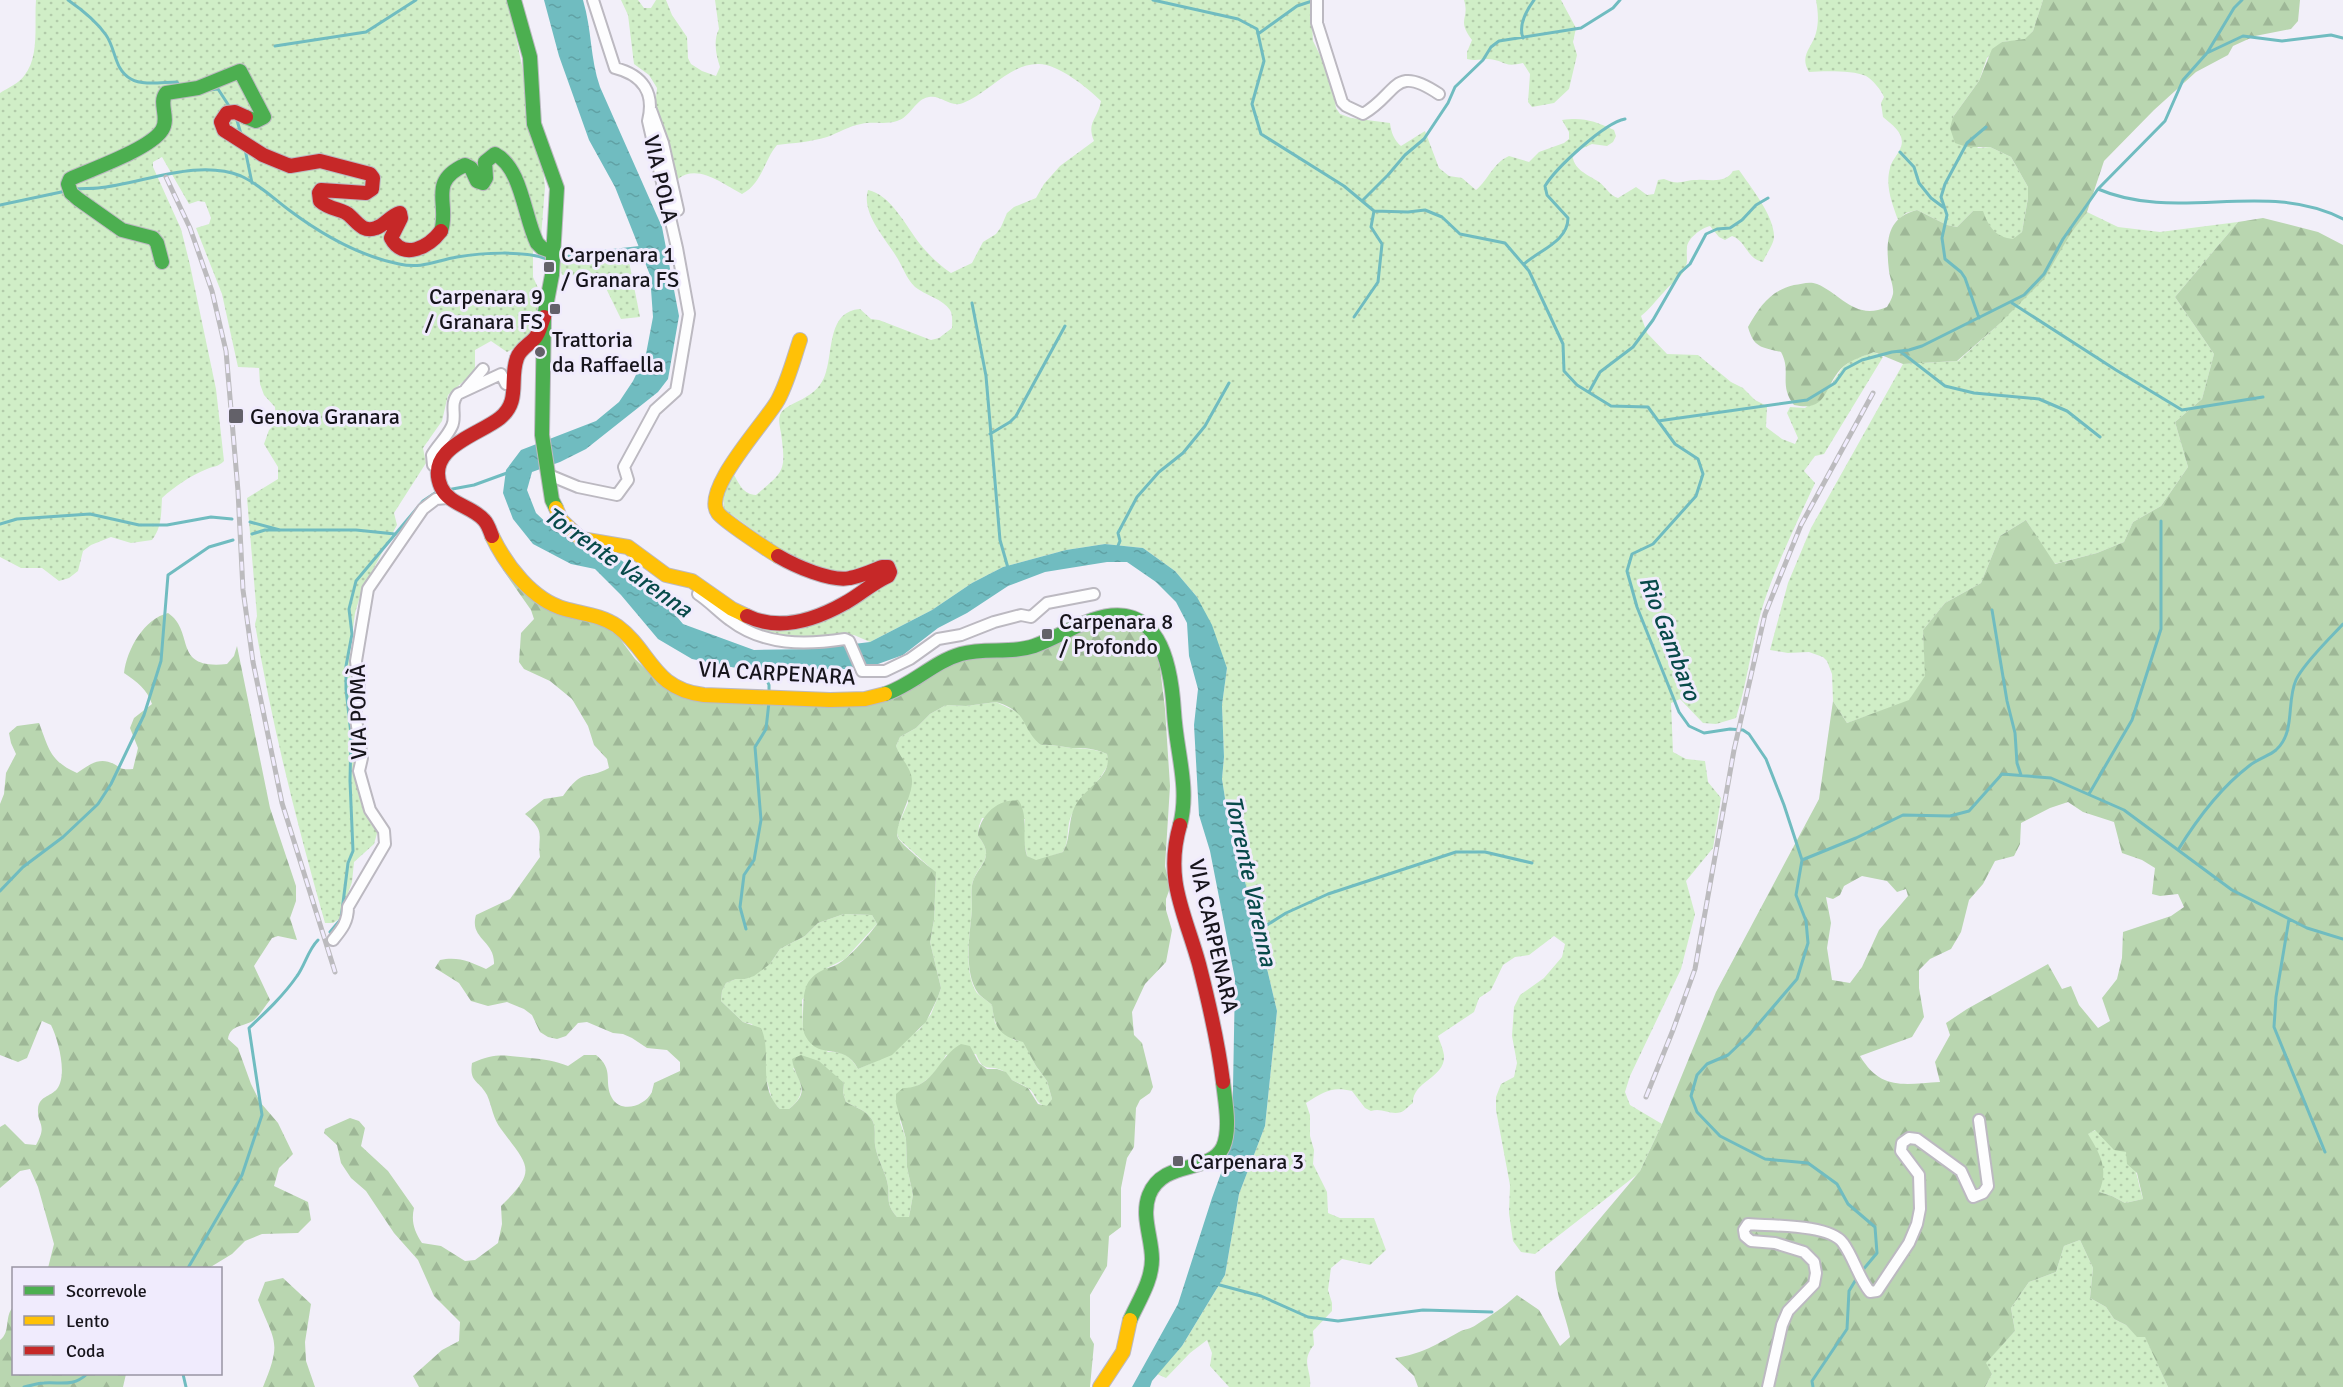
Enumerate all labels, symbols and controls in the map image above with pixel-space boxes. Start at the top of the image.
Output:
street label: VIA POLA [638,133,684,226]
place label: Carpenara 1 / Granara FS [561,241,679,293]
marker: Carpenara 1 / Granara FS [542,260,556,274]
place label: Carpenara 9 / Granara FS [425,283,543,335]
marker: Carpenara 9 / Granara FS [548,302,562,316]
place label: Trattoria da Raffaella [552,326,664,378]
marker: Trattoria da Raffaella [533,345,547,359]
place label: Genova Granara [250,403,400,430]
marker: Genova Granara [227,407,245,425]
water label: Torrente Varenna [538,500,698,625]
water label: Rio Gambaro [1633,571,1708,706]
place label: Carpenara 8 / Profondo [1059,608,1173,660]
marker: Carpenara 8 / Profondo [1040,627,1054,641]
street label: VIA CARPENARA [698,655,857,691]
street label: VIA POMÀ [344,663,372,760]
water label: Torrente Varenna [1218,793,1284,970]
street label: VIA CARPENARA [1183,856,1245,1016]
place label: Carpenara 3 [1190,1148,1304,1175]
marker: Carpenara 3 [1171,1154,1185,1168]
legend [12,1267,222,1375]
text: Scorrevole [66,1280,147,1302]
text: Lento [66,1310,109,1332]
text: Coda [66,1340,105,1362]

